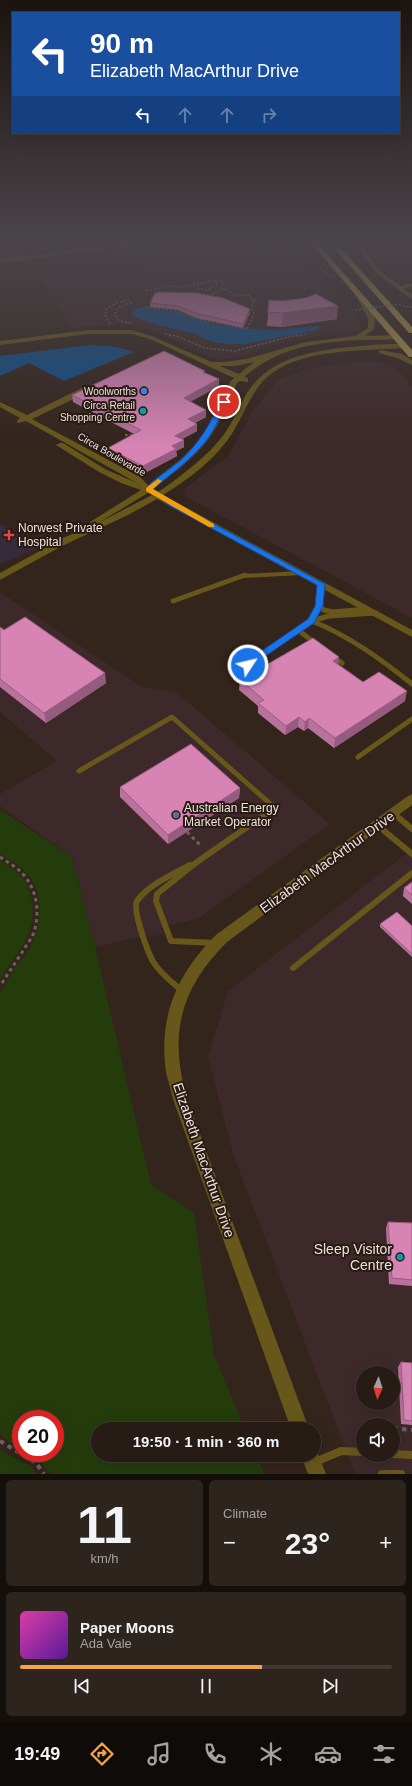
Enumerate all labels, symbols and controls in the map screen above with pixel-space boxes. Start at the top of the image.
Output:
icon: left [24,28,76,80]
text: 90 m [90,28,154,59]
text: Elizabeth MacArthur Drive [90,61,299,81]
icon: left [132,104,154,126]
icon: ahead [174,104,196,126]
icon: ahead [216,104,238,126]
icon: right [258,104,280,126]
pin [207,385,241,419]
place label: Woolworths [84,386,136,397]
marker: Woolworths [139,386,149,396]
icon: arrive [213,391,235,413]
place label: Circa Retail Shopping Centre [60,400,135,423]
marker: Circa Retail Shopping Centre [138,406,148,416]
street label: Circa Boulevarde [76,430,148,479]
place label: Norwest Private Hospital [18,521,103,549]
marker: Norwest Private Hospital [3,529,15,541]
position arrow [227,644,269,686]
place label: Australian Energy Market Operator [184,801,279,829]
street label: Elizabeth MacArthur Drive [257,808,398,916]
marker: Australian Energy Market Operator [171,810,181,820]
street label: Elizabeth MacArthur Drive [170,1081,238,1240]
place label: Sleep Visitor Centre [314,1241,392,1273]
marker: Sleep Visitor Centre [395,1252,405,1262]
north arrow [356,1366,400,1410]
map controls [356,1366,400,1462]
speed limit sign: 20 [12,1410,64,1462]
button: sound [356,1418,400,1462]
text: 19:50 · 1 min · 360 m [133,1433,279,1450]
text: 11 [77,1496,132,1554]
text: Climate [223,1506,267,1521]
text: 23° [285,1527,330,1560]
text: − [223,1530,236,1555]
text: + [379,1530,392,1555]
text: km/h [90,1551,119,1566]
text: Paper Moons [80,1619,174,1636]
text: Ada Vale [80,1636,132,1651]
icon: previous [71,1675,93,1697]
icon: pause [195,1675,217,1697]
icon: next [319,1675,341,1697]
icon: directions [88,1740,116,1768]
icon: music [145,1740,173,1768]
icon: phone [201,1740,229,1768]
icon: climate [257,1740,285,1768]
icon: car [314,1740,342,1768]
icon: filters [370,1740,398,1768]
text: 19:49 [14,1744,60,1764]

